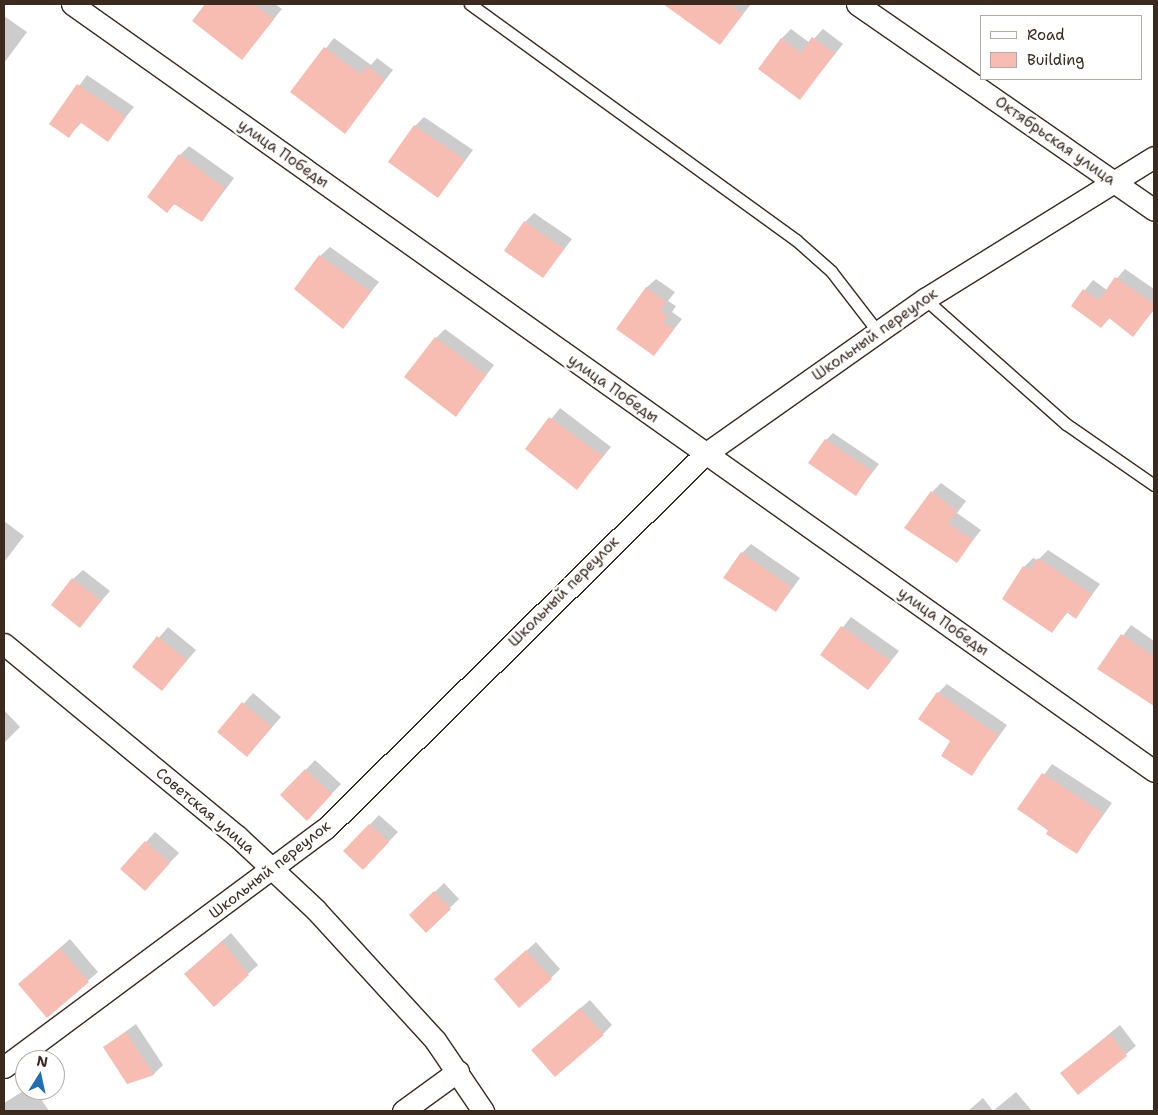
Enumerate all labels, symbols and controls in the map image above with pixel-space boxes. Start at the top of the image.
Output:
legend [980,15,1143,80]
text: Road [1027,25,1065,45]
text: Building [1027,50,1084,70]
street label: Октябрьская улица [991,93,1119,189]
street label: улица Победы [234,116,332,192]
street label: Школьный переулок [809,285,941,385]
street label: улица Победы [564,351,662,427]
street label: Школьный переулок [505,533,623,651]
street label: улица Победы [894,584,992,660]
street label: Советская улица [152,764,258,858]
street label: Школьный переулок [206,817,334,923]
north arrow [15,1050,65,1100]
text: N [35,1051,49,1071]

